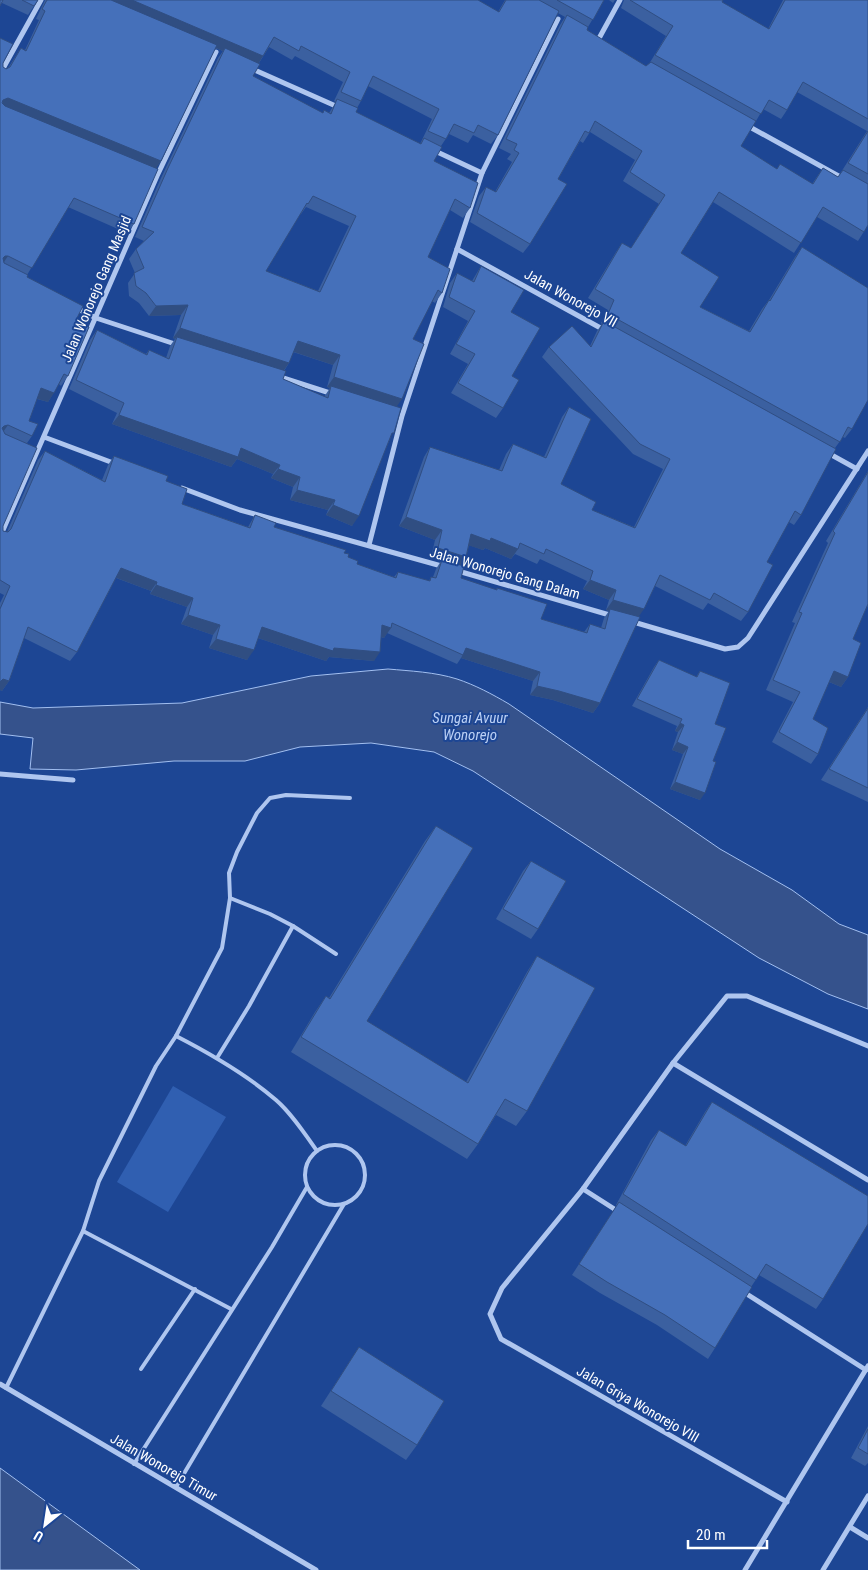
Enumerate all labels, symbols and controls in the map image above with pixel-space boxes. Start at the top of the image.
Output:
street label: Jalan Wonorejo Gang Masjid [58,213,134,365]
street label: Jalan Wonorejo VII [522,266,620,330]
street label: Jalan Wonorejo Gang Dalam [428,544,582,602]
water label: Sungai Avuur Wonorejo [432,709,508,744]
street label: Jalan Griya Wonorejo VIII [574,1362,702,1446]
street label: Jalan Wonorejo Timur [108,1430,220,1504]
north arrow [20,1500,70,1550]
scale bar [688,1518,767,1550]
text: 20 m [696,1526,726,1544]
text: U [31,1527,46,1545]

